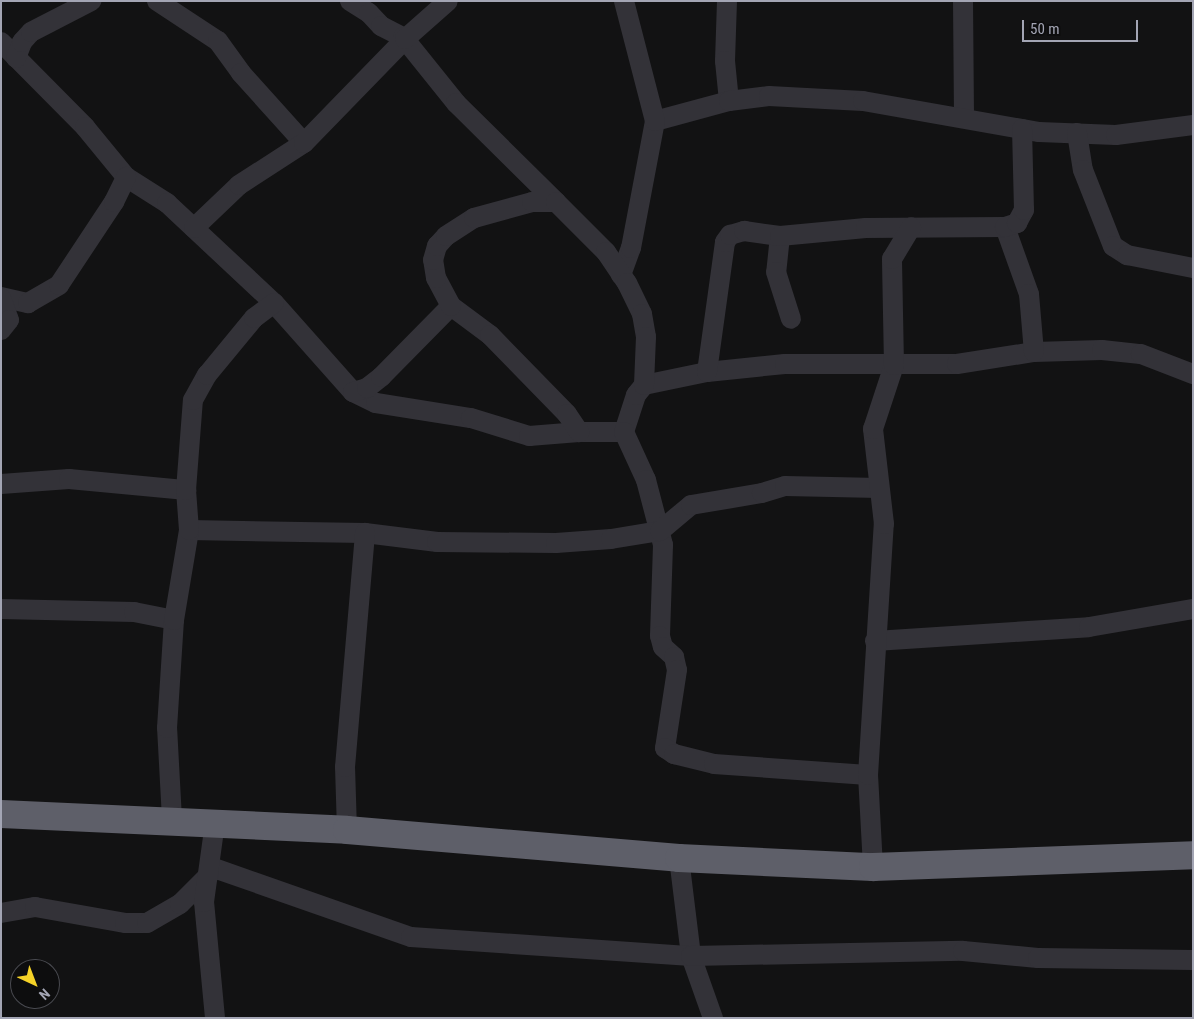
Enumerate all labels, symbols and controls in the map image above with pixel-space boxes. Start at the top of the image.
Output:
scale bar [1024,10,1140,42]
text: 50 m [1030,20,1060,38]
north arrow [10,959,60,1009]
text: N [36,985,53,1003]

